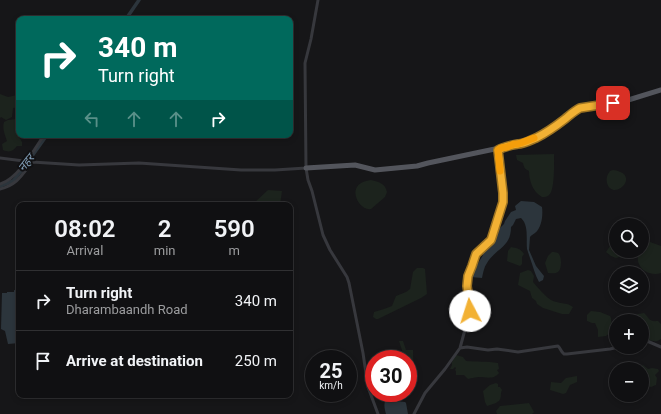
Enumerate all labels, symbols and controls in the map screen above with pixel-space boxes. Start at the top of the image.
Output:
text: 340 m [98,31,177,64]
icon: right [32,32,84,84]
text: Turn right [98,65,175,86]
pin [596,86,630,120]
icon: arrive [602,92,624,114]
icon: left [81,108,103,130]
icon: ahead [123,108,145,130]
icon: ahead [165,108,187,130]
icon: right [207,108,229,130]
water label: नहर [15,150,38,174]
text: 08:02 [54,215,116,243]
text: 2 [158,215,171,243]
text: 590 [214,215,255,243]
map controls [609,218,649,402]
button: search [609,218,649,258]
text: Arrival [66,243,103,258]
text: min [154,243,175,258]
text: m [229,243,240,258]
button: layers [609,266,649,306]
text: Turn right [66,284,132,302]
icon: right [32,290,54,312]
position arrow [449,290,491,332]
text: 340 m [235,292,277,310]
text: Dharambaandh Road [66,302,188,317]
button: + [609,314,649,354]
icon: arrive [32,350,54,372]
speed limit sign: 30 [365,350,417,402]
text: Arrive at destination [66,352,203,370]
text: 250 m [235,352,277,370]
text: 25 [320,359,342,383]
button: − [609,362,649,402]
text: km/h [319,380,343,391]

